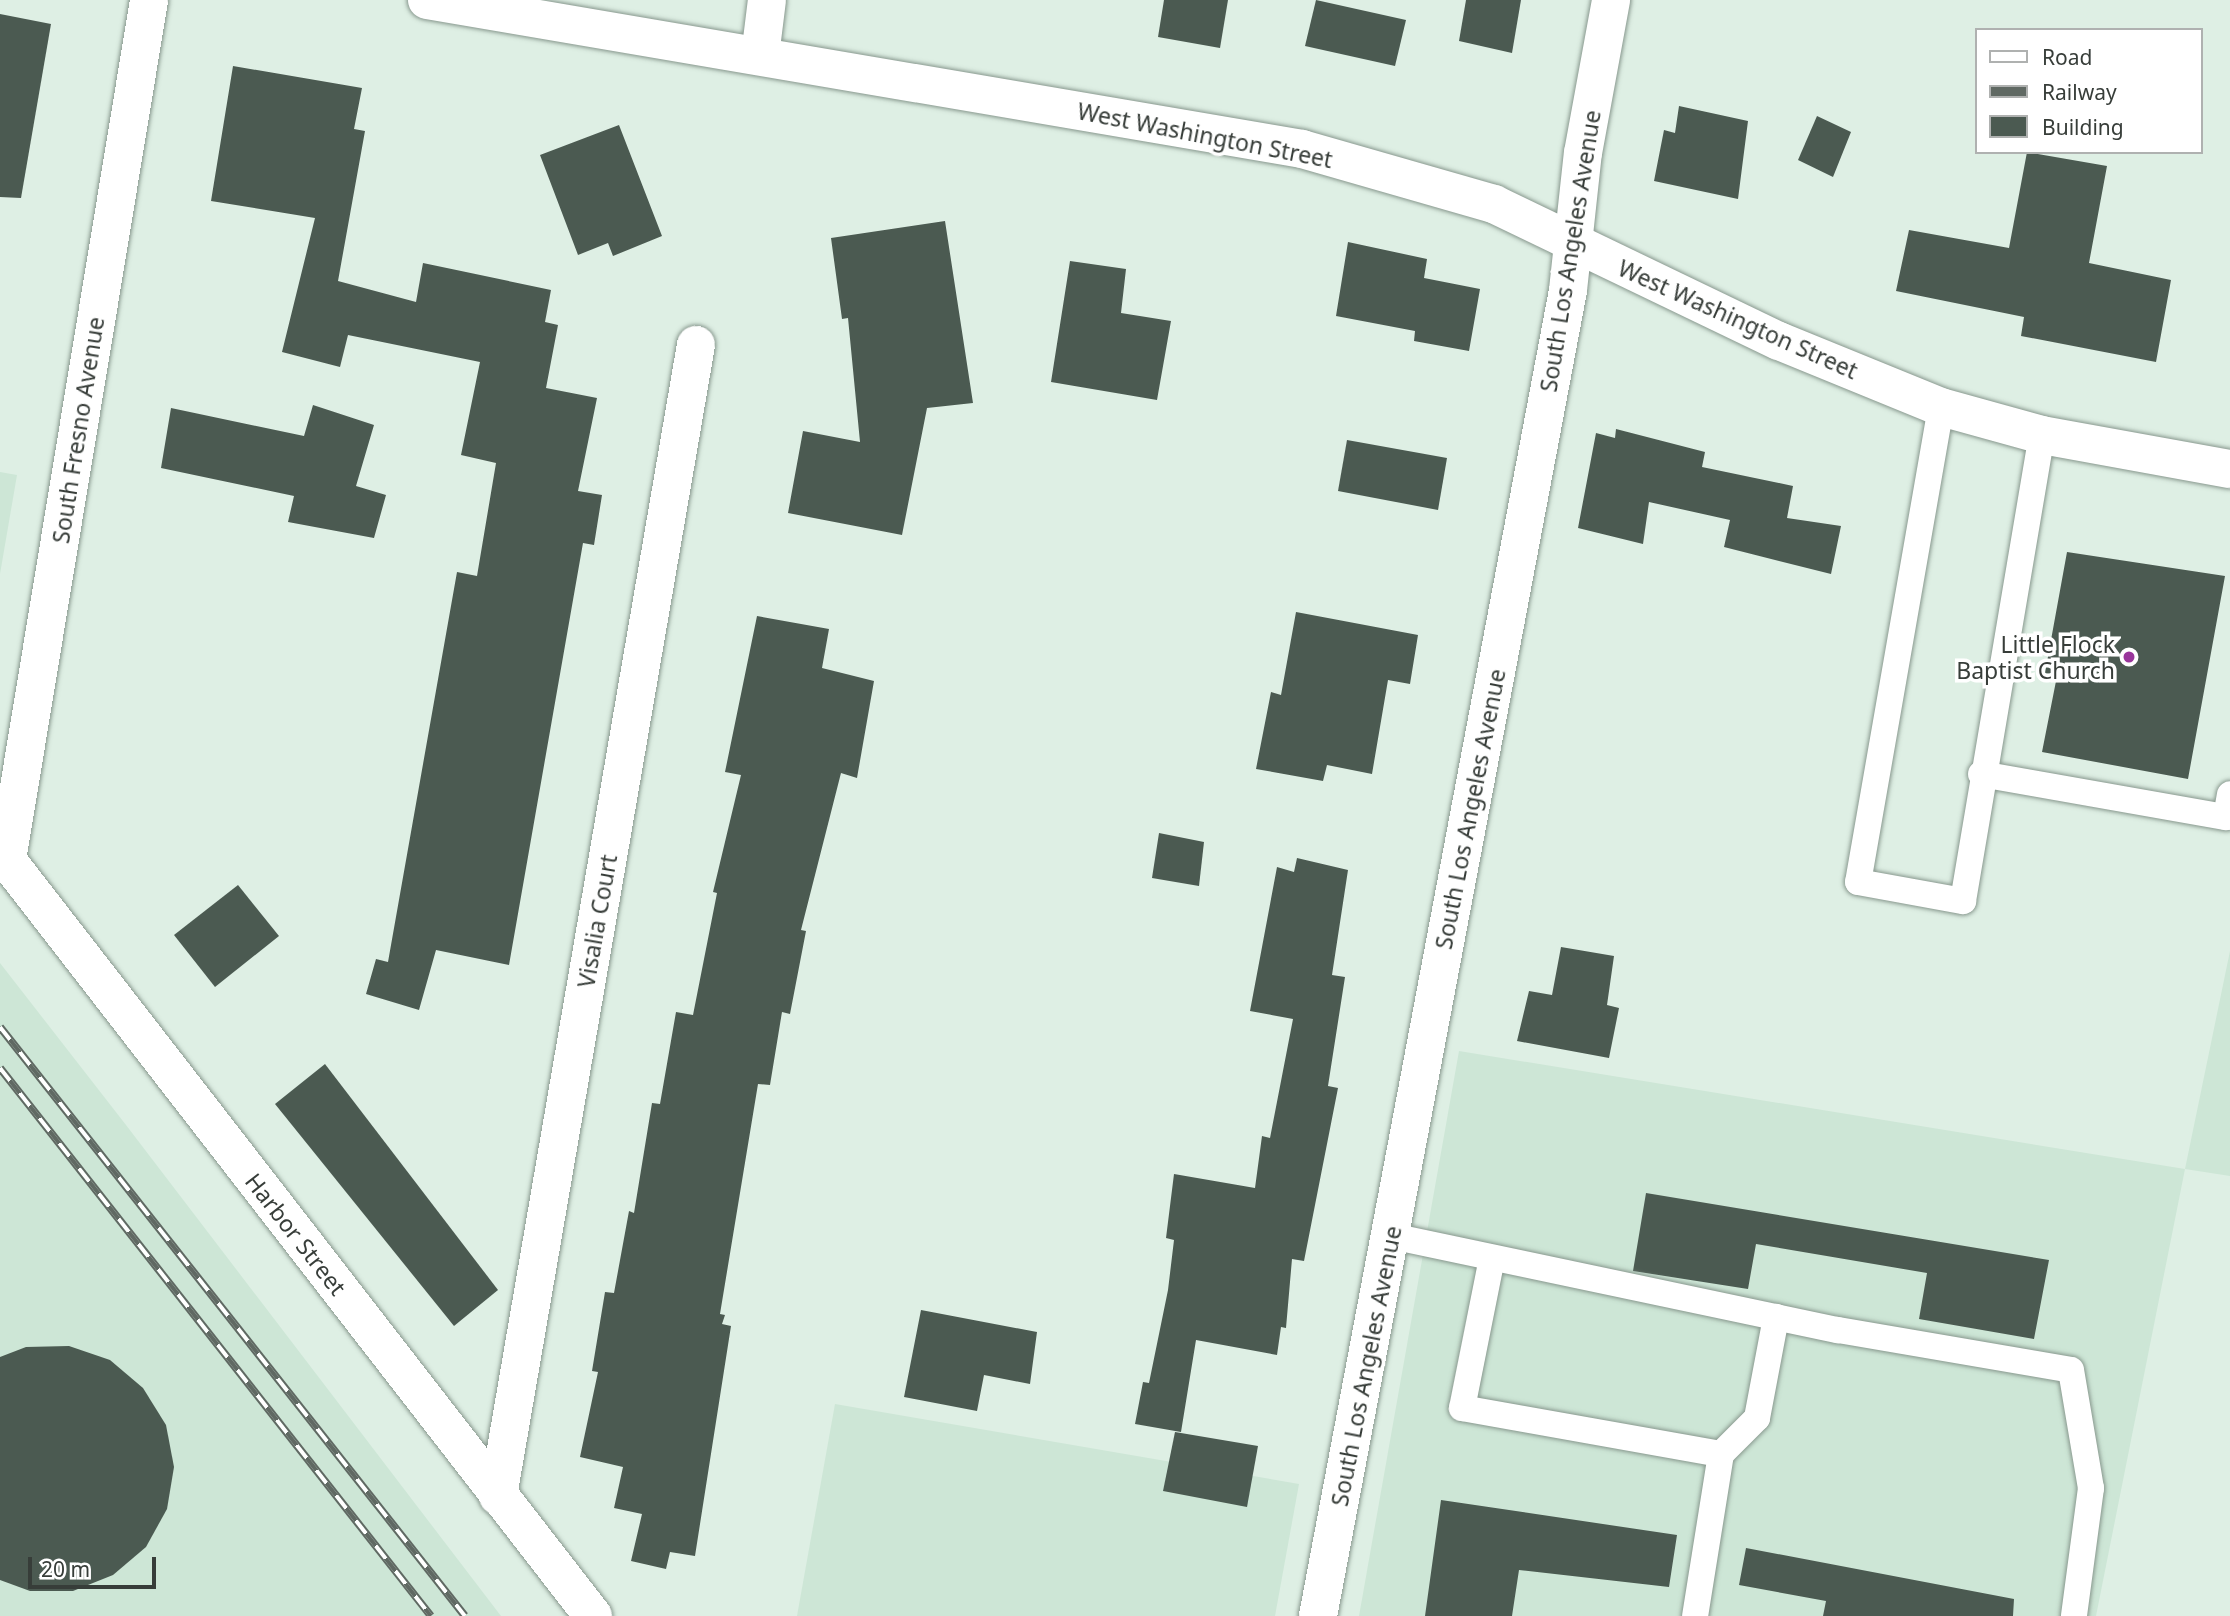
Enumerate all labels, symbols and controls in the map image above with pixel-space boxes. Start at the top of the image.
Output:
legend [1974,28,2202,154]
text: Road [2042,43,2092,71]
text: Railway [2042,78,2117,106]
street label: West Washington Street [1075,97,1335,173]
street label: South Los Angeles Avenue [1534,108,1606,394]
text: Building [2042,113,2124,141]
street label: West Washington Street [1614,254,1862,384]
street label: South Fresno Avenue [46,315,110,545]
place label: Little Flock Baptist Church [1956,630,2115,684]
marker: Little Flock Baptist Church [2121,649,2137,665]
street label: South Los Angeles Avenue [1429,667,1511,951]
street label: Visalia Court [572,852,622,990]
street label: Harbor Street [240,1168,352,1300]
street label: South Los Angeles Avenue [1325,1224,1407,1508]
scale bar [32,1542,159,1586]
text: 20 m [41,1555,90,1583]

